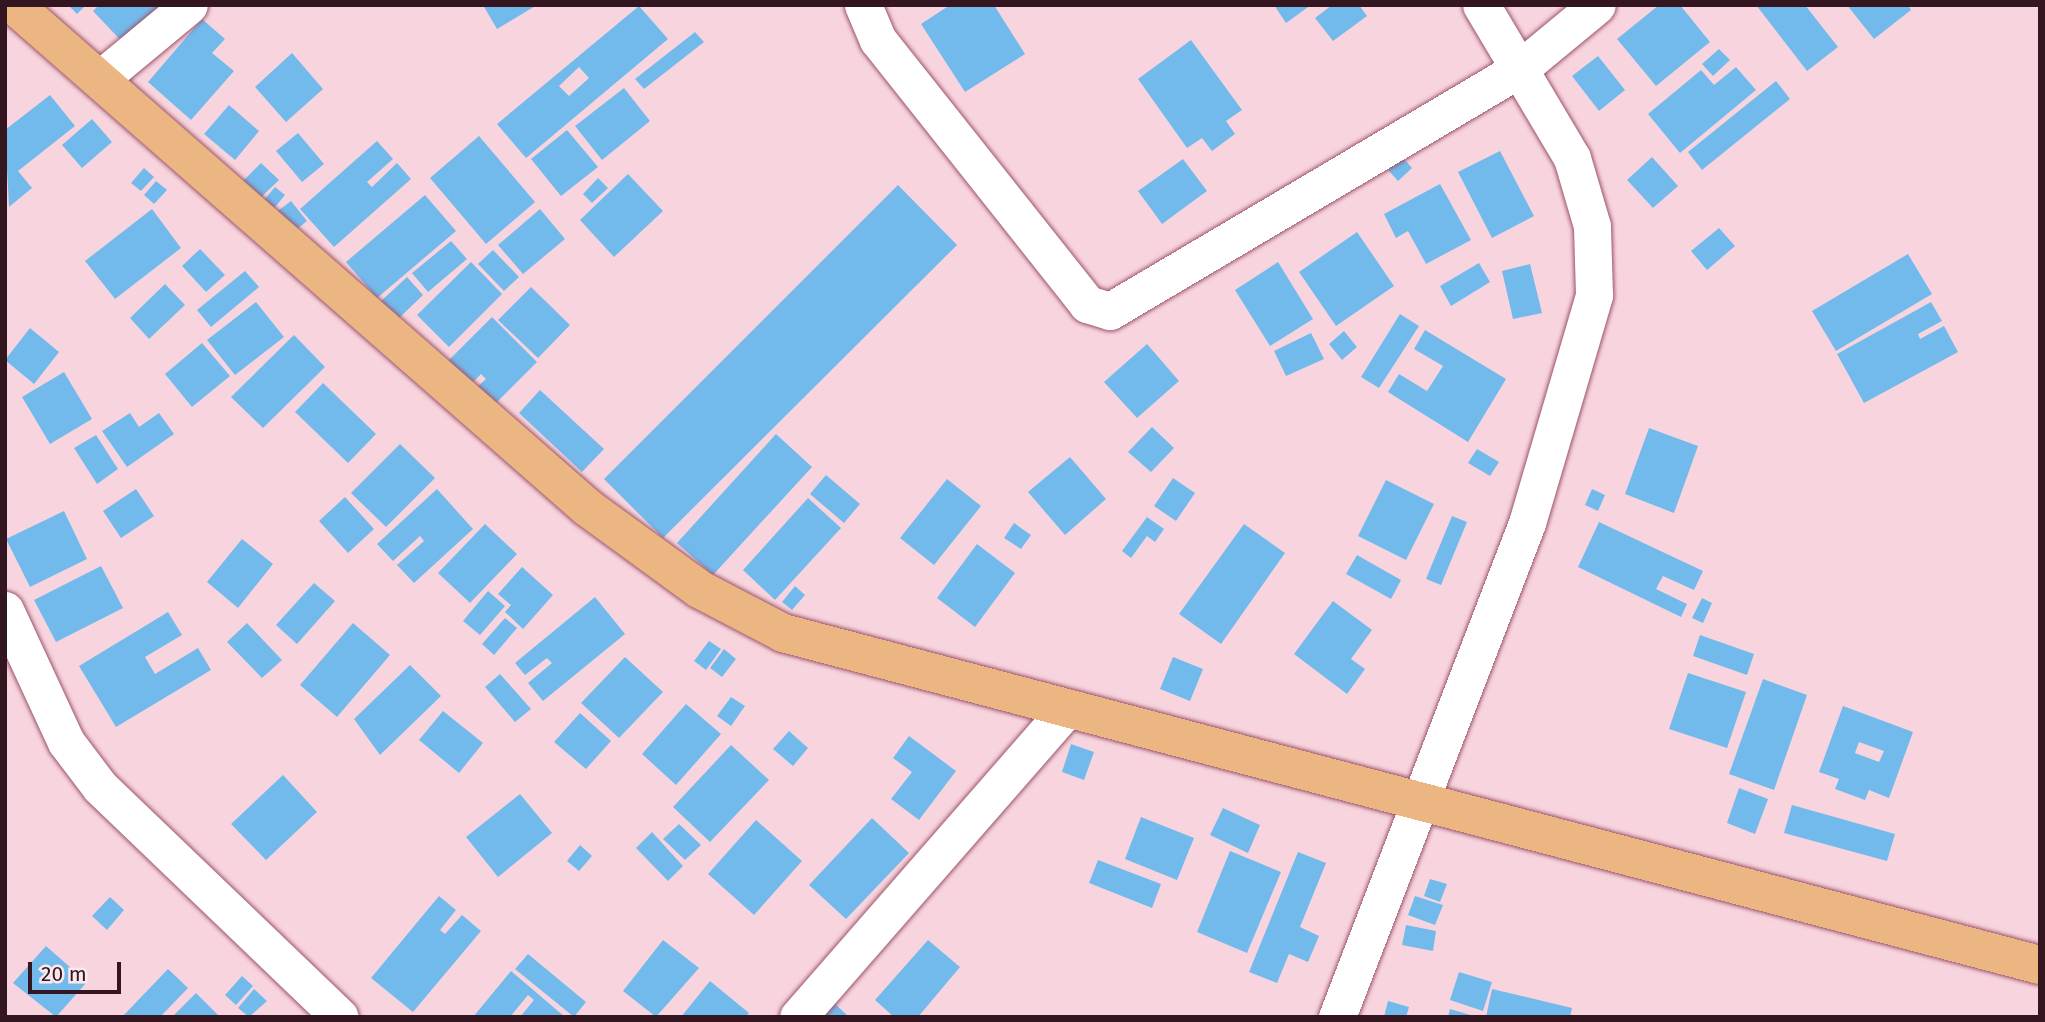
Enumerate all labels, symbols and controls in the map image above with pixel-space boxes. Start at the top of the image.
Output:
scale bar [32,948,124,992]
text: 20 m [41,961,87,987]

